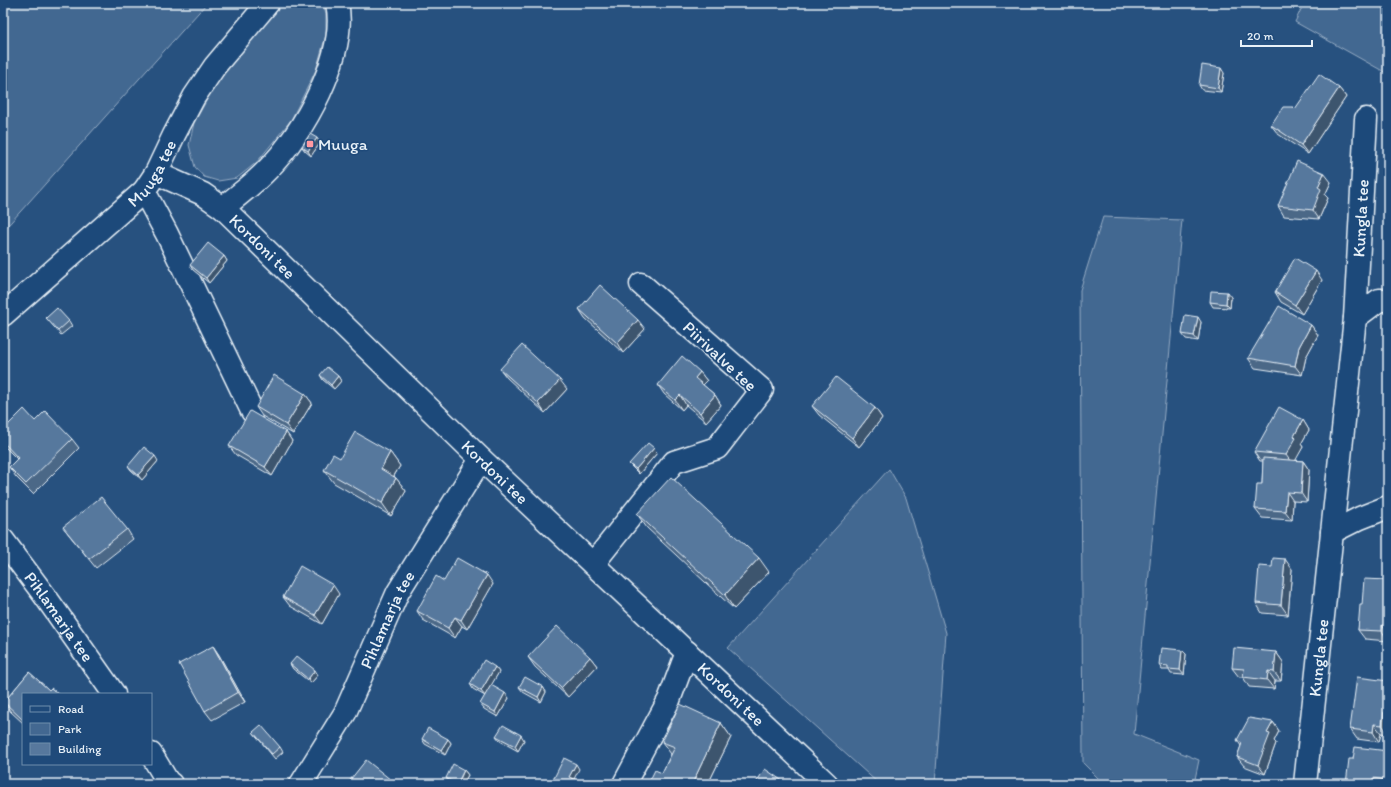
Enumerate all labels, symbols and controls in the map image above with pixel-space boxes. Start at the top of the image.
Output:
scale bar [1241,22,1312,48]
text: 20 m [1247,29,1274,43]
place label: Muuga [318,134,368,154]
street label: Muuga tee [123,137,180,211]
marker: Muuga [305,139,315,149]
street label: Kungla tee [1348,179,1373,258]
street label: Kordoni tee [225,210,300,283]
street label: Piirivalve tee [679,317,761,395]
street label: Kordoni tee [458,436,533,508]
street label: Pihlamarja tee [356,567,419,672]
street label: Pihlamarja tee [20,568,98,665]
street label: Kungla tee [1304,618,1333,698]
street label: Kordoni tee [694,658,769,730]
legend [22,693,152,765]
text: Road [58,702,84,716]
text: Park [58,722,82,736]
text: Building [58,742,102,756]

